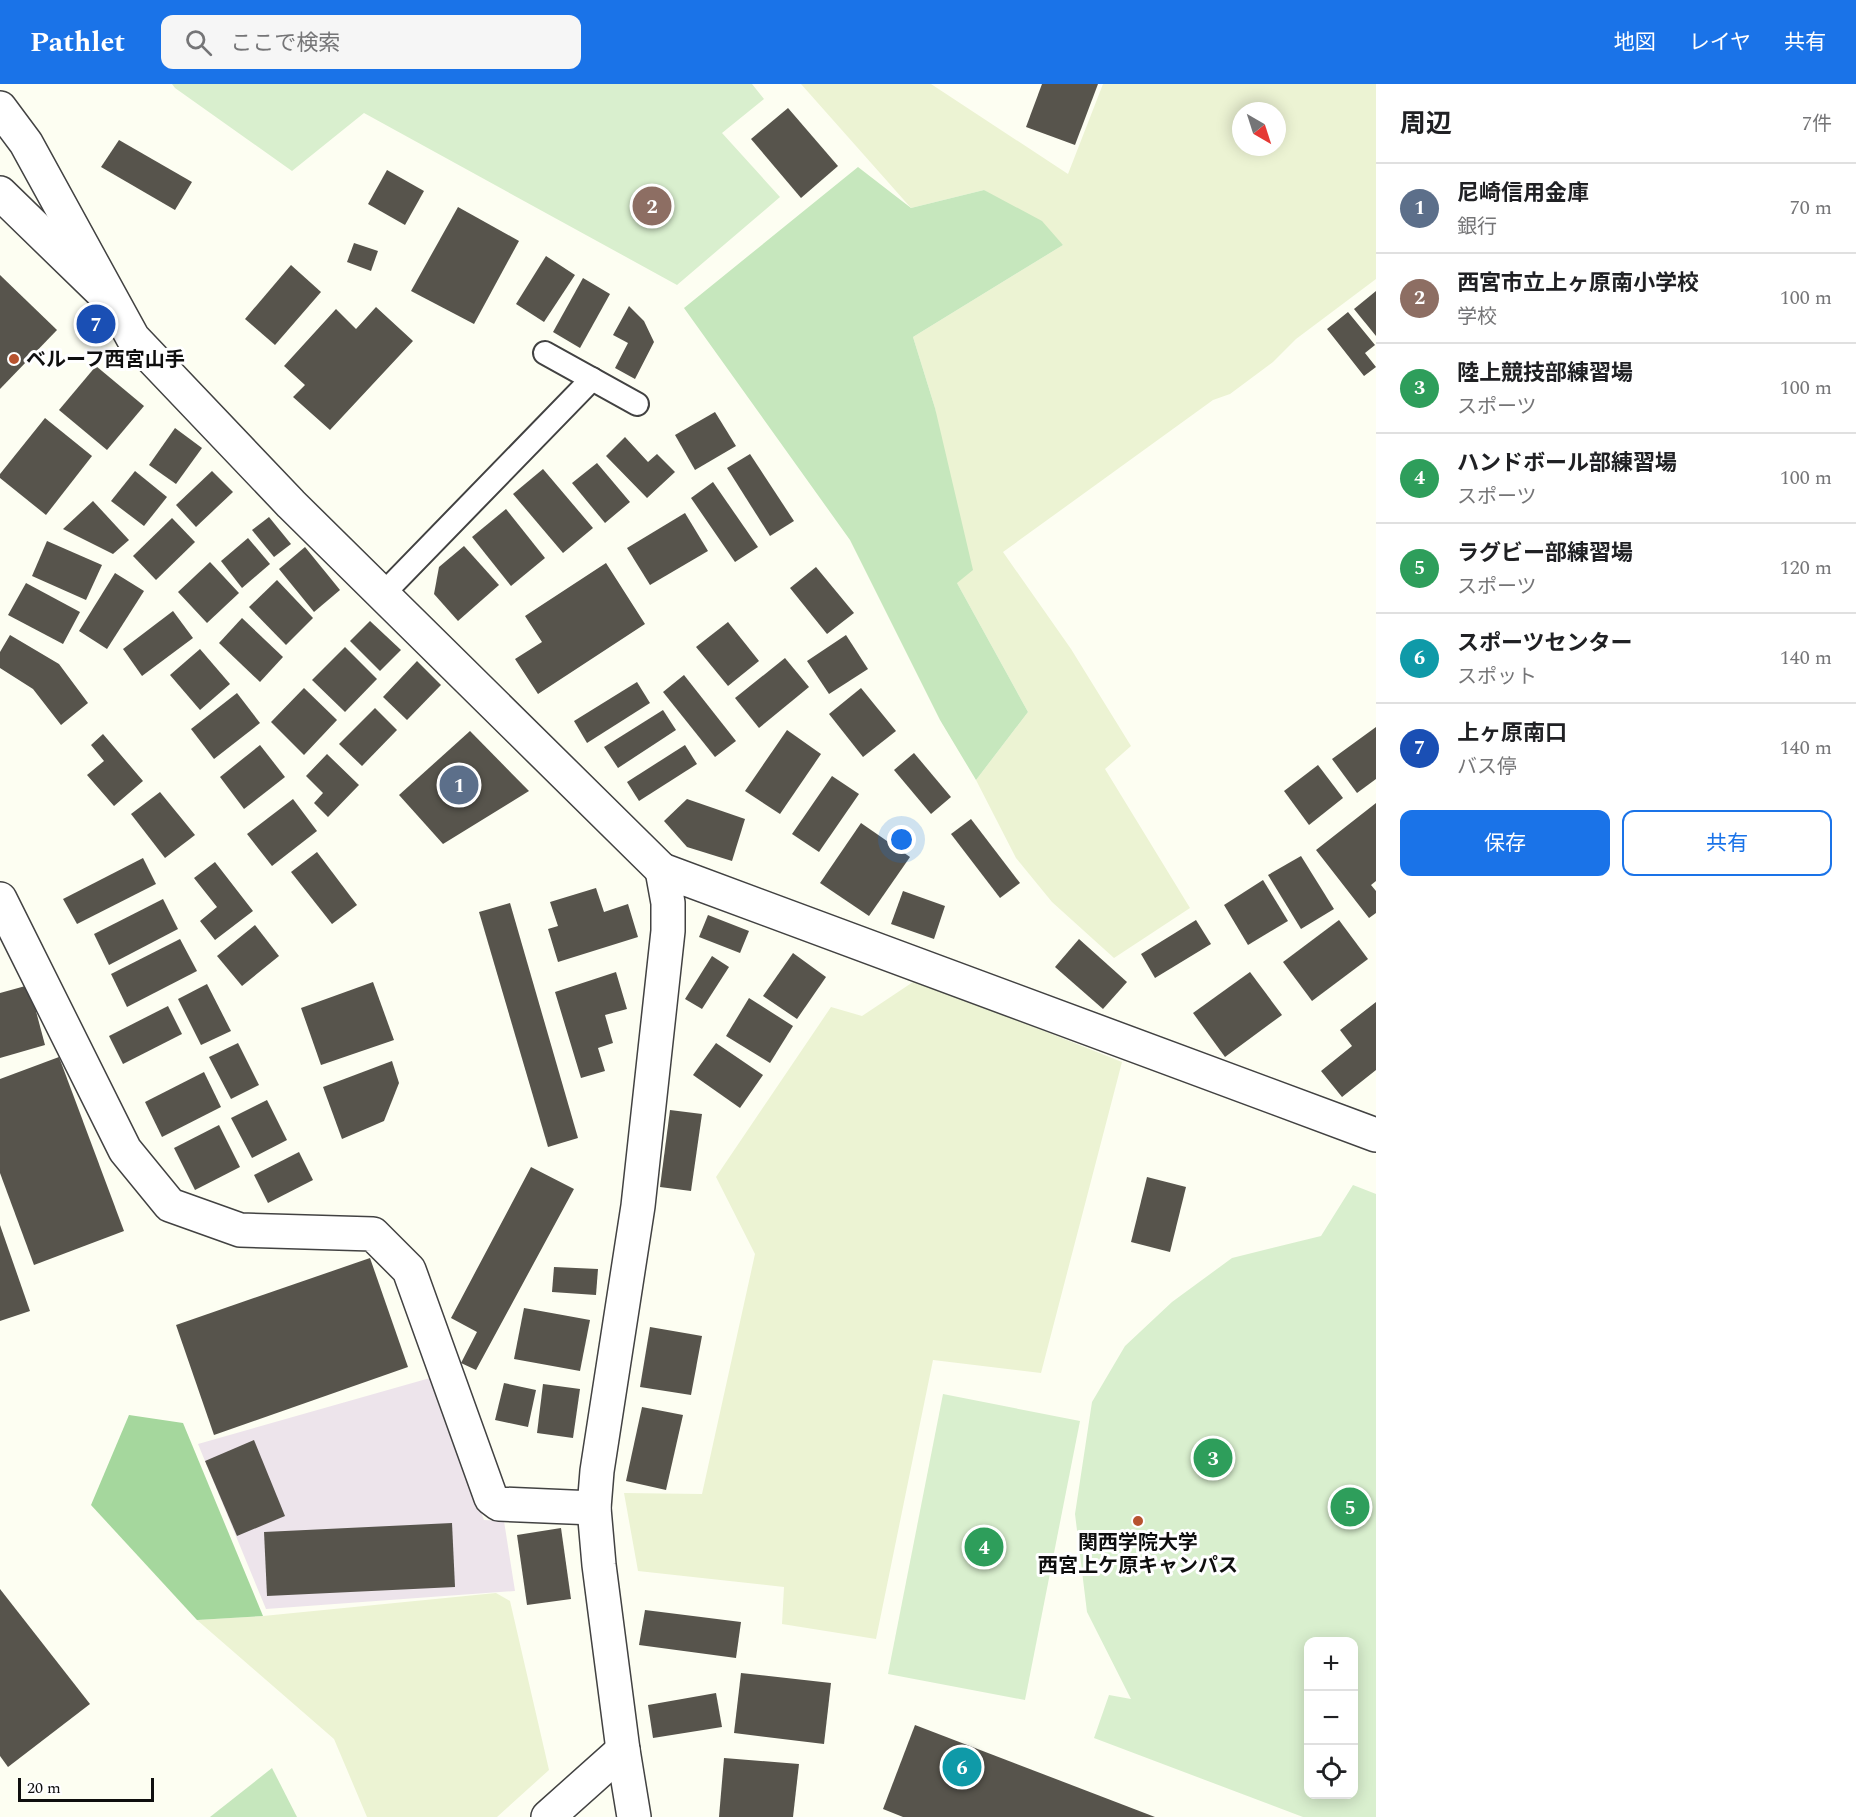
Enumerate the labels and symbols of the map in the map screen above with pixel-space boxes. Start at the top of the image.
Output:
north arrow [1232,102,1286,156]
pin: 2 [632,184,672,228]
pin: 7 [76,302,116,346]
place label: ベルーフ西宮山手 [26,345,185,375]
marker: ベルーフ西宮山手 [7,352,21,366]
pin: 1 [440,762,478,808]
your location [887,825,916,854]
pin: 3 [1194,1436,1232,1480]
pin: 5 [1330,1484,1370,1530]
marker: 関西学院大学 西宮上ケ原キャンパス [1131,1514,1145,1528]
pin: 4 [964,1524,1004,1570]
place label: 関西学院大学 西宮上ケ原キャンパス [1038,1528,1238,1581]
pin: 6 [942,1744,982,1790]
scale bar [18,1775,154,1802]

